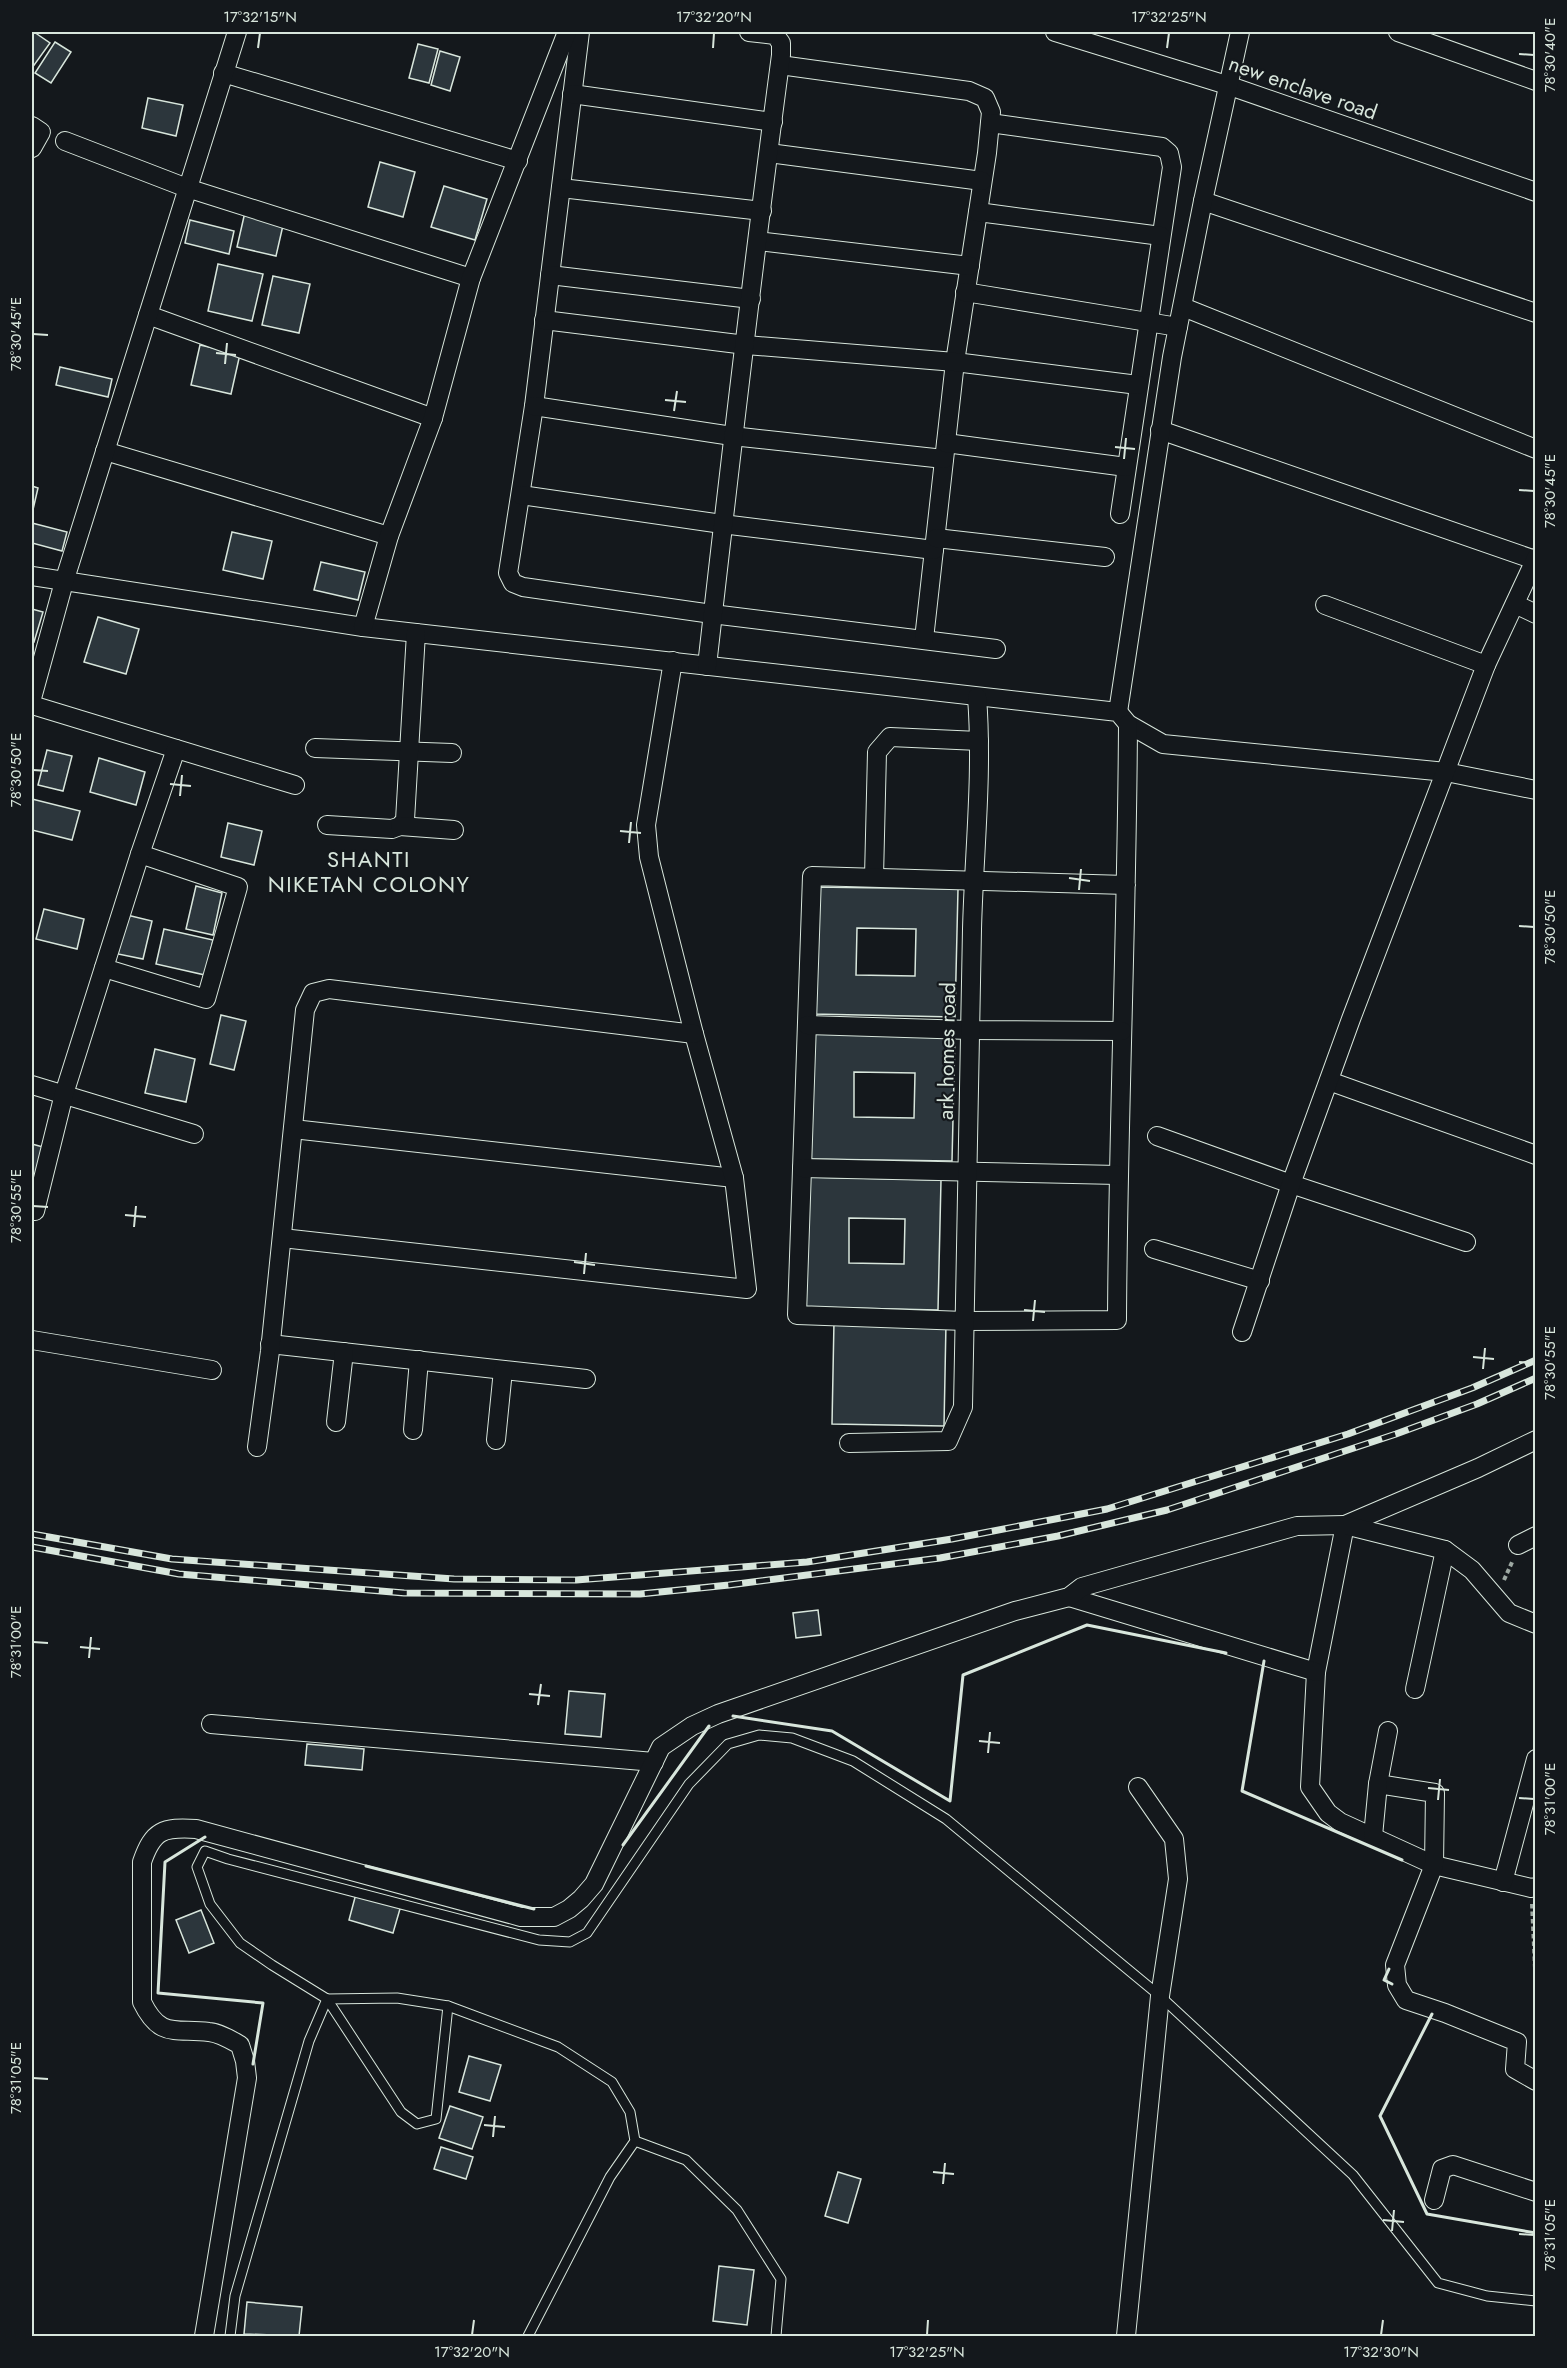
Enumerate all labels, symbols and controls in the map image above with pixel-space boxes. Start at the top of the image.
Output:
text: 17°32'15"N [223,6,297,28]
text: 17°32'20"N [676,6,752,28]
text: 17°32'25"N [1131,6,1207,28]
text: 78°30'40"E [1539,18,1561,92]
street label: new enclave road [1225,49,1381,127]
text: 78°30'45"E [5,297,27,371]
text: 78°30'45"E [1539,454,1561,528]
text: 78°30'50"E [5,733,27,807]
district label: SHANTI NIKETAN COLONY [268,843,470,900]
text: 78°30'50"E [1539,890,1561,964]
street label: ark homes road [931,982,963,1120]
text: 78°30'55"E [5,1169,27,1243]
text: 78°30'55"E [1539,1326,1561,1400]
text: 78°31'00"E [5,1606,27,1678]
text: 78°31'00"E [1539,1763,1561,1835]
text: 78°31'05"E [5,2042,27,2114]
text: 78°31'05"E [1539,2199,1561,2271]
text: 17°32'20"N [434,2341,510,2363]
text: 17°32'25"N [889,2341,965,2363]
text: 17°32'30"N [1343,2341,1419,2363]

